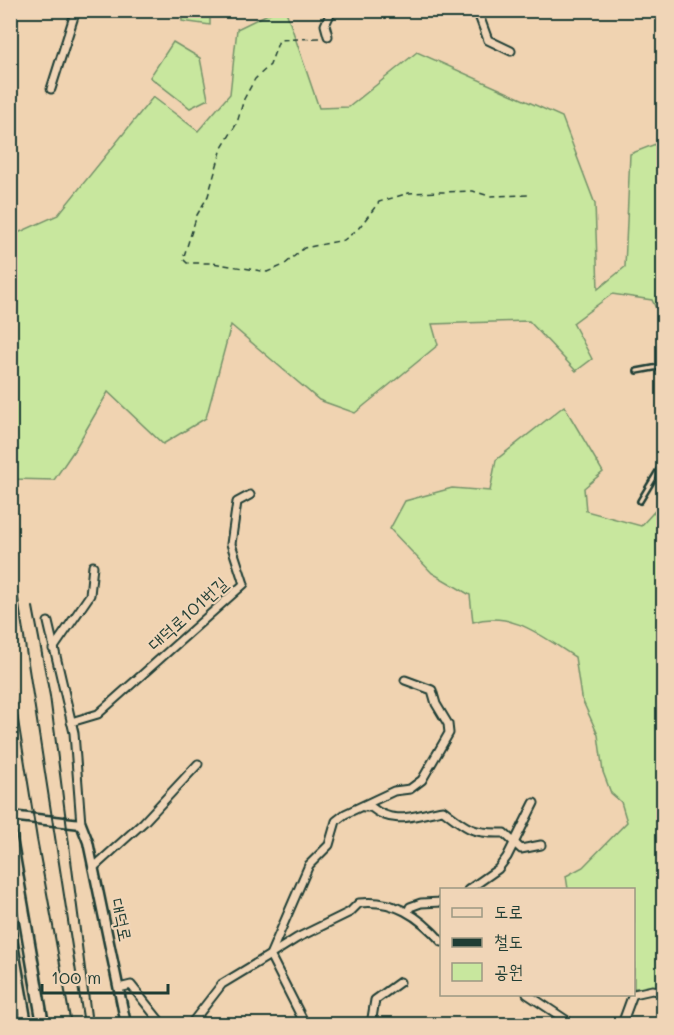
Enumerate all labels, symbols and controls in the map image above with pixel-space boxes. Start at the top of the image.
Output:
street label: 대덕로101번길 [142,571,233,656]
legend [440,888,635,996]
street label: 대덕로 [106,896,138,944]
text: 도로 [494,899,523,923]
text: 철도 [494,929,523,953]
scale bar [42,957,168,995]
text: 공원 [494,959,523,983]
text: 100 m [51,965,101,989]

